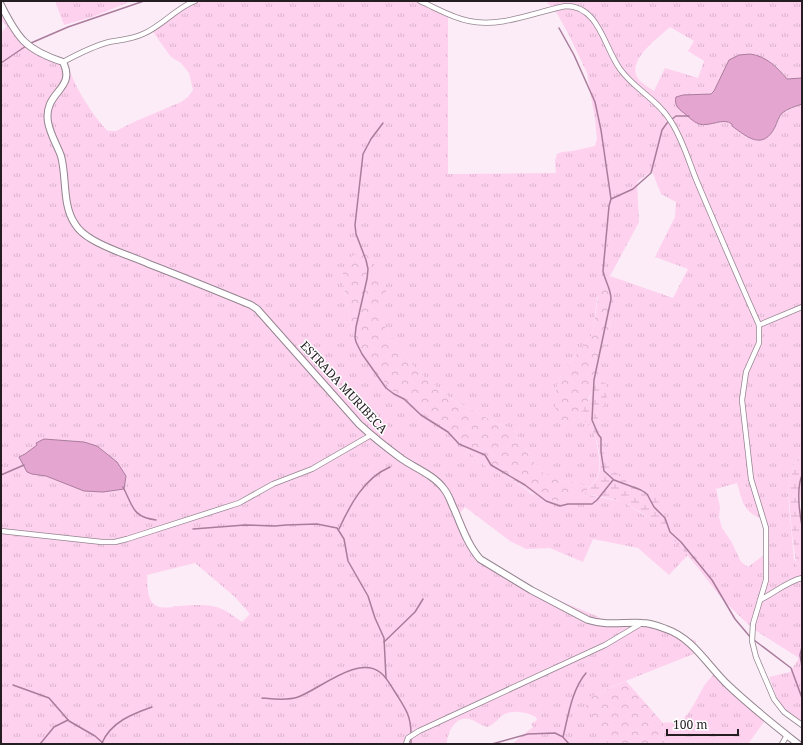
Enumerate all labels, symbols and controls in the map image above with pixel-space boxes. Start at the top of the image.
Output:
street label: ESTRADA MURIBECA [297,337,392,437]
scale bar [667,711,738,737]
text: 100 m [673,716,708,733]

